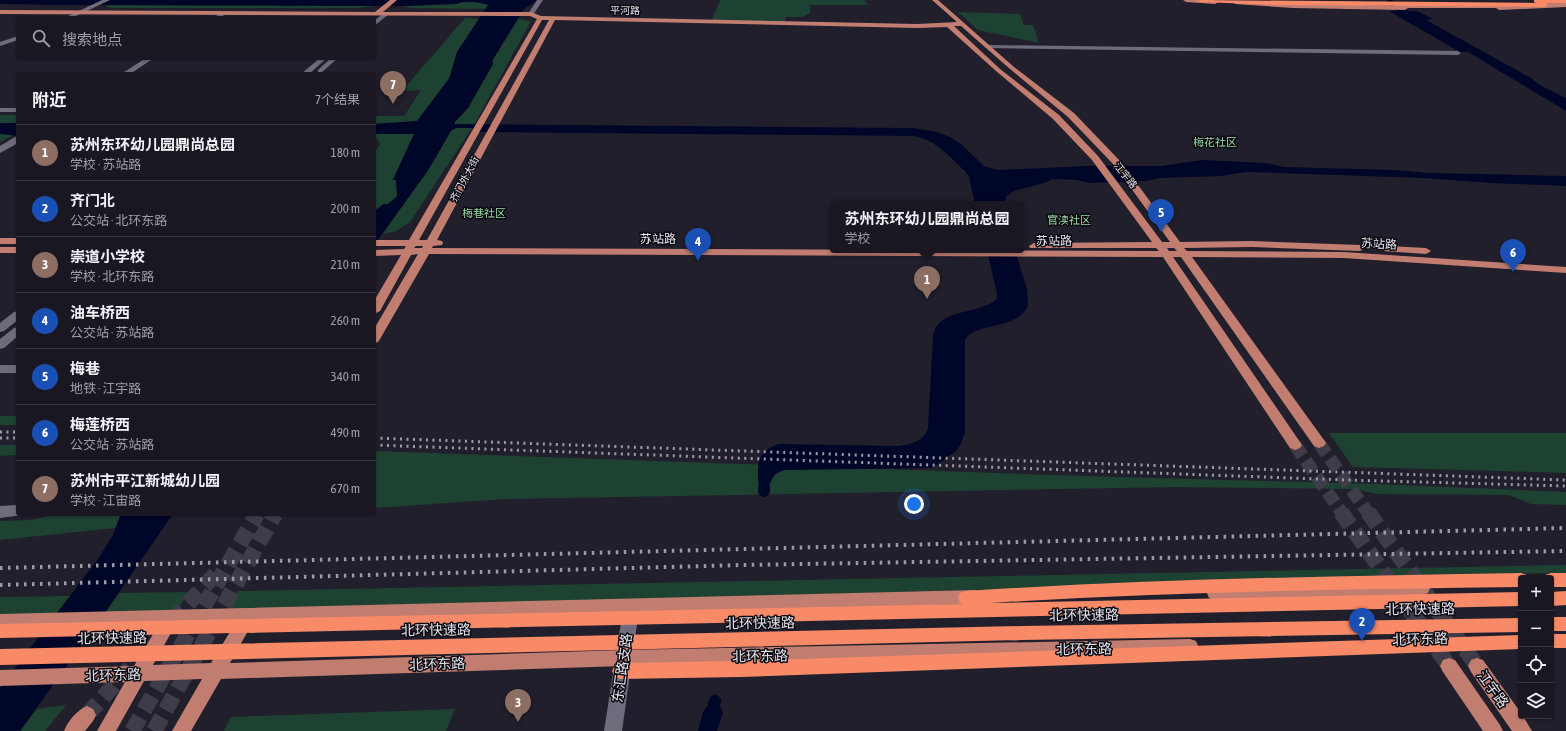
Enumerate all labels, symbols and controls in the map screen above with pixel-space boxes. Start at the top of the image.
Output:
street label: 平河路 [610,5,640,16]
search box [16,16,376,60]
icon: search [30,27,52,49]
text: 搜索地点 [62,31,122,48]
pin: 7 [380,71,406,104]
text: 附近 [32,90,66,110]
text: 7个结果 [315,92,360,107]
text: 苏州东环幼儿园鼎尚总园 [70,136,235,153]
district label: 梅花社区 [1193,136,1237,148]
text: 1 [42,145,48,160]
text: 180 m [331,145,360,160]
street label: 齐门外大街 [448,155,481,204]
text: 学校 · 苏站路 [70,157,141,172]
street label: 江宇路 [1112,160,1139,191]
text: 齐门北 [70,192,115,209]
pin: 5 [1148,199,1174,232]
text: 2 [42,201,48,216]
text: 200 m [331,201,360,216]
popup [830,201,1024,253]
district label: 梅巷社区 [462,207,506,219]
text: 苏州东环幼儿园鼎尚总园 [844,210,1010,227]
text: 公交站 · 北环东路 [70,213,167,228]
district label: 官渎社区 [1047,214,1091,226]
pin: 4 [685,228,711,261]
text: 学校 [844,231,871,246]
street label: 苏站路 [640,232,676,246]
street label: 苏站路 [1036,234,1072,248]
street label: 苏站路 [1361,236,1397,252]
pin: 6 [1500,239,1526,272]
text: 崇道小学校 [70,248,145,265]
text: 3 [42,257,48,272]
text: 210 m [331,257,360,272]
pin: 1 [914,266,940,299]
text: 学校 · 北环东路 [70,269,154,284]
text: 油车桥西 [70,304,130,321]
text: 4 [42,313,48,328]
text: 260 m [331,313,360,328]
text: 公交站 · 苏站路 [70,325,154,340]
text: 梅巷 [70,360,100,377]
text: 5 [42,369,48,384]
text: 340 m [331,369,360,384]
text: 地铁 · 江宇路 [70,381,141,396]
text: 梅莲桥西 [70,416,130,433]
text: 6 [42,425,48,440]
text: 490 m [331,425,360,440]
text: 公交站 · 苏站路 [70,437,154,452]
text: 苏州市平江新城幼儿园 [70,472,220,489]
text: 7 [42,481,48,496]
text: 670 m [331,481,360,496]
text: 学校 · 江宙路 [70,493,141,508]
your location [904,494,924,514]
map controls [1518,575,1554,719]
button: + [1518,575,1554,611]
street label: 北环快速路 [1385,600,1455,618]
street label: 北环快速路 [1049,606,1119,624]
pin: 2 [1349,608,1375,641]
button: − [1518,611,1554,647]
street label: 北环快速路 [725,614,795,632]
street label: 北环快速路 [401,621,471,639]
street label: 北环快速路 [77,629,147,647]
street label: 北环东路 [1392,630,1448,648]
street label: 东汇路支路 [609,632,635,704]
street label: 北环东路 [1056,641,1112,657]
button: locate [1518,647,1554,683]
street label: 北环东路 [732,648,788,664]
street label: 北环东路 [409,655,465,673]
street label: 北环东路 [85,666,141,684]
street label: 江宇路 [1474,667,1512,711]
button: layers [1518,683,1554,719]
pin: 3 [505,689,531,722]

